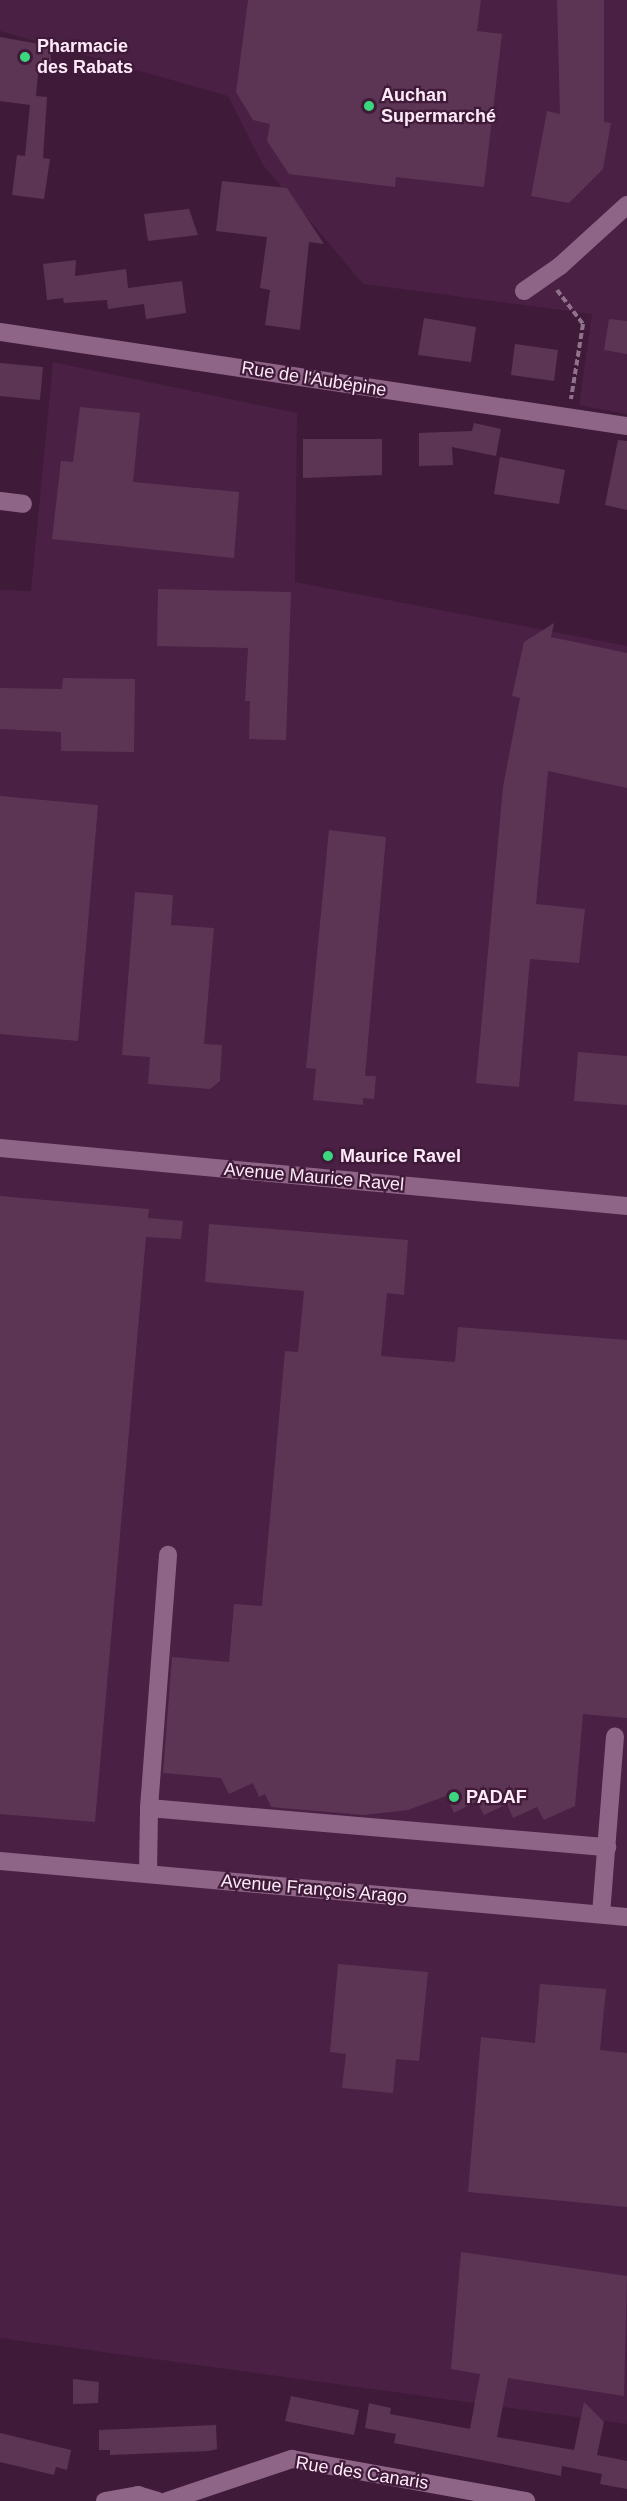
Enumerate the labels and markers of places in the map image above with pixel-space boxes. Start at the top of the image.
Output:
place label: Pharmacie des Rabats [37,36,133,78]
marker: Pharmacie des Rabats [18,50,32,64]
place label: Auchan Supermarché [381,85,496,128]
marker: Auchan Supermarché [362,99,376,113]
place label: Maurice Ravel [340,1145,461,1167]
marker: Maurice Ravel [321,1149,335,1163]
place label: PADAF [466,1786,527,1808]
marker: PADAF [447,1790,461,1804]

